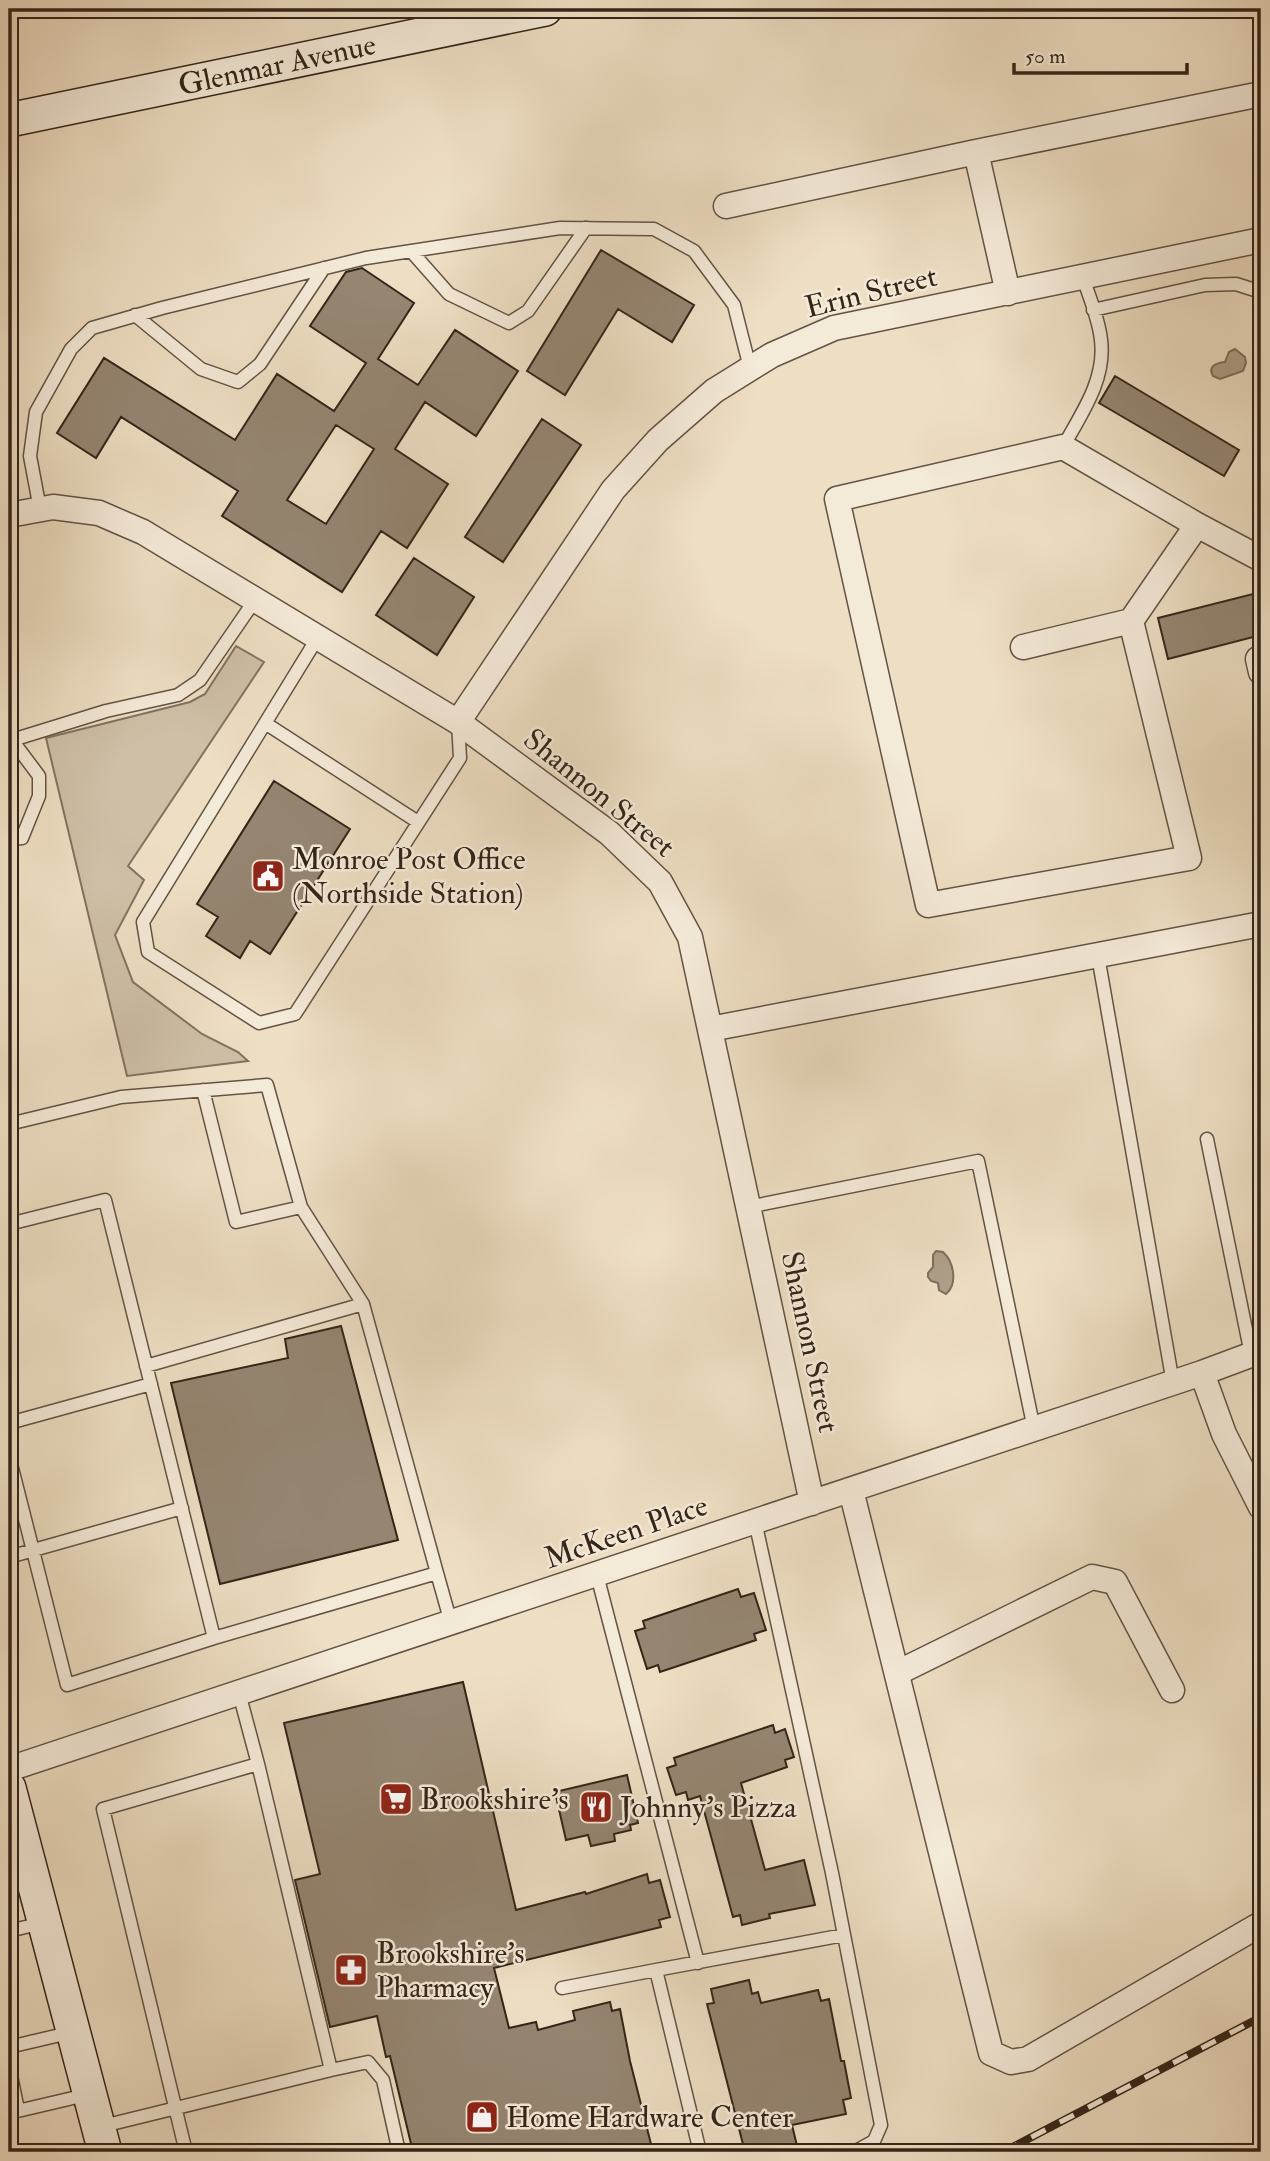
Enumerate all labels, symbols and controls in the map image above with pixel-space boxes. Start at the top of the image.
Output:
street label: Glenmar Avenue [175,26,379,104]
scale bar [1014,32,1188,76]
text: 50 m [1025,43,1066,70]
street label: Erin Street [801,258,941,326]
street label: Shannon Street [516,721,682,865]
place label: Monroe Post Office (Northside Station) [292,841,525,912]
public building icon: Monroe Post Office (Northside Station) [249,857,287,895]
street label: Shannon Street [773,1248,847,1436]
street label: McKeen Place [540,1487,712,1577]
supermarket icon: Brookshire's [377,1780,415,1818]
place label: Brookshire's [420,1781,568,1818]
restaurant icon: Johnny's Pizza [577,1788,615,1826]
place label: Johnny's Pizza [619,1789,797,1826]
place label: Brookshire's Pharmacy [376,1935,524,2006]
pharmacy icon: Brookshire's Pharmacy [332,1951,370,1989]
shop icon: Home Hardware Center [463,2098,501,2136]
place label: Home Hardware Center [506,2099,793,2136]

